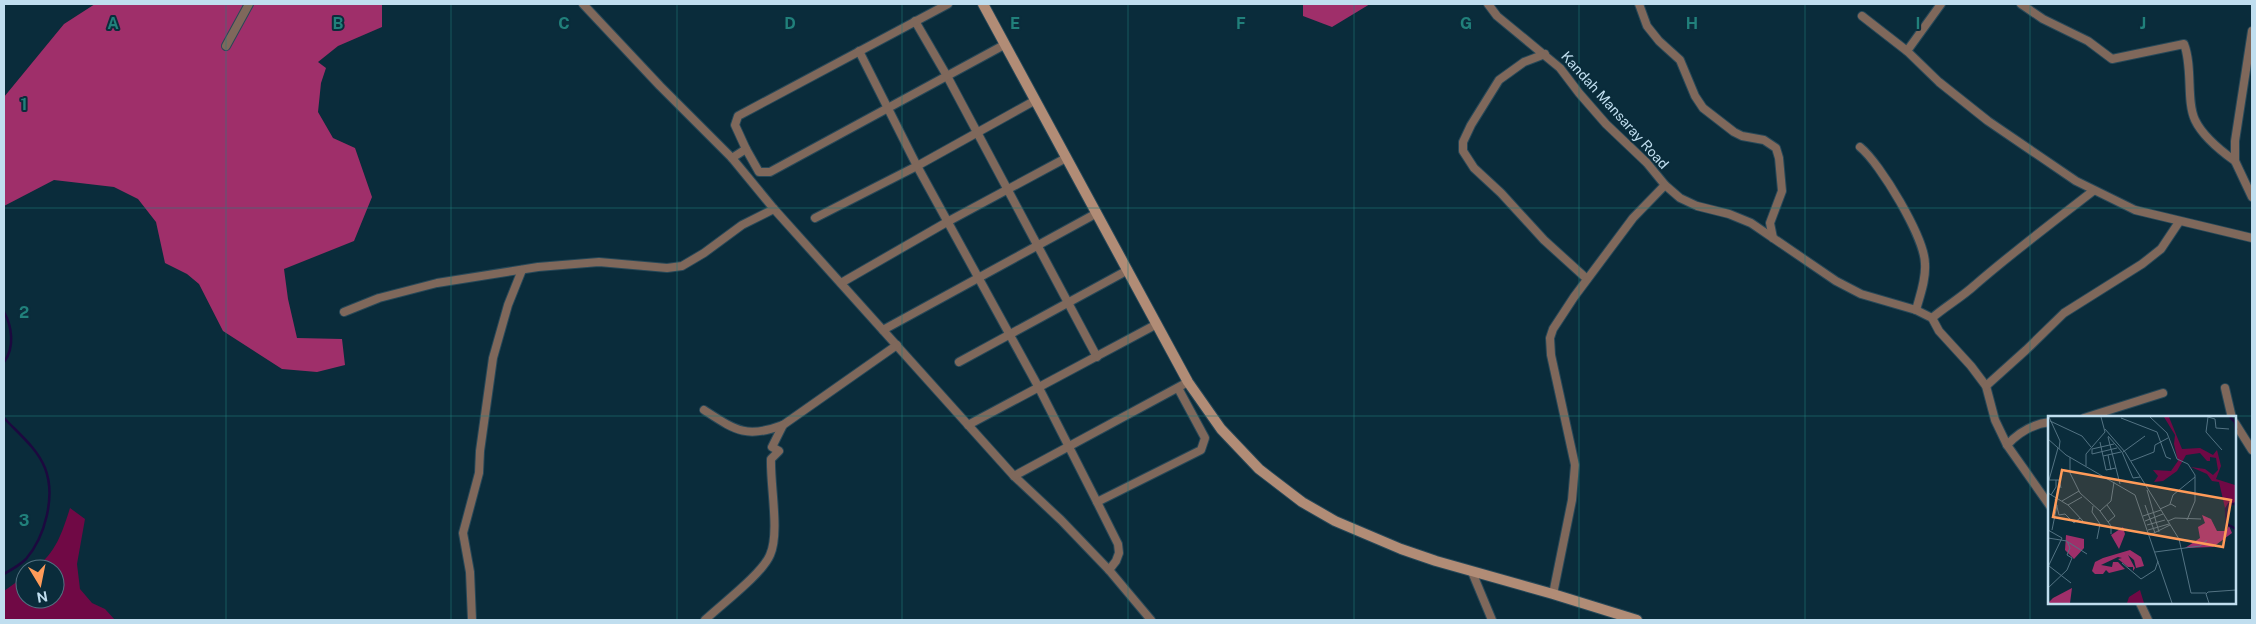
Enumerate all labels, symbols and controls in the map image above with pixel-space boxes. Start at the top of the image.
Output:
text: A [107,14,119,33]
text: B [333,14,344,33]
text: C [558,14,570,33]
text: D [784,14,796,33]
text: E [1010,14,1020,33]
text: F [1236,14,1246,33]
text: G [1460,14,1472,33]
text: H [1686,14,1698,33]
text: I [1916,14,1920,33]
text: J [2140,14,2146,33]
street label: Kandah Mansaray Road [1558,48,1672,172]
text: 1 [21,95,27,114]
text: 2 [19,303,29,322]
inset map [2048,416,2236,604]
text: 3 [19,511,29,530]
north arrow [15,559,65,609]
text: N [35,588,49,606]

